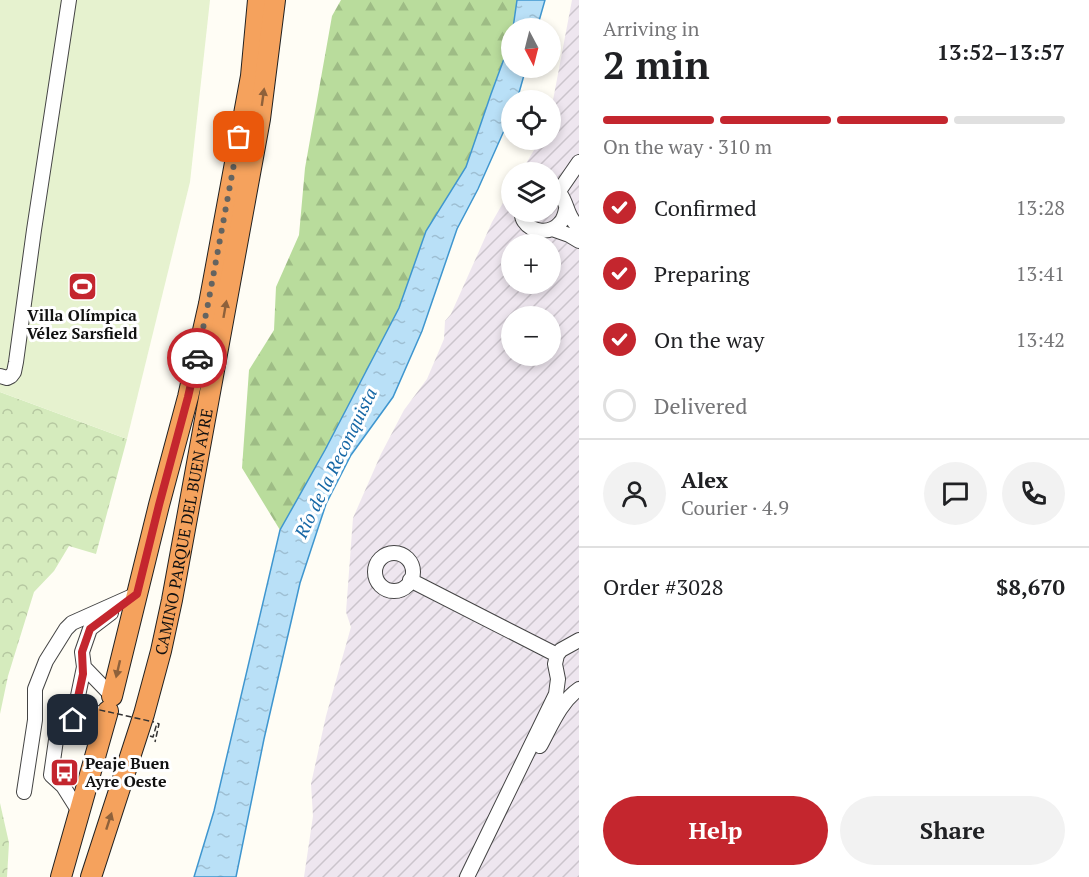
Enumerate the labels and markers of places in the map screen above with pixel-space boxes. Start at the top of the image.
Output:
pin [213,111,264,162]
sports icon: Villa Olímpica Vélez Sarsfield [66,271,98,303]
place label: Villa Olímpica Vélez Sarsfield [26,304,138,344]
pin [47,694,98,745]
place label: Peaje Buen Ayre Oeste [85,752,170,792]
bus stop icon: Peaje Buen Ayre Oeste [48,756,80,788]

